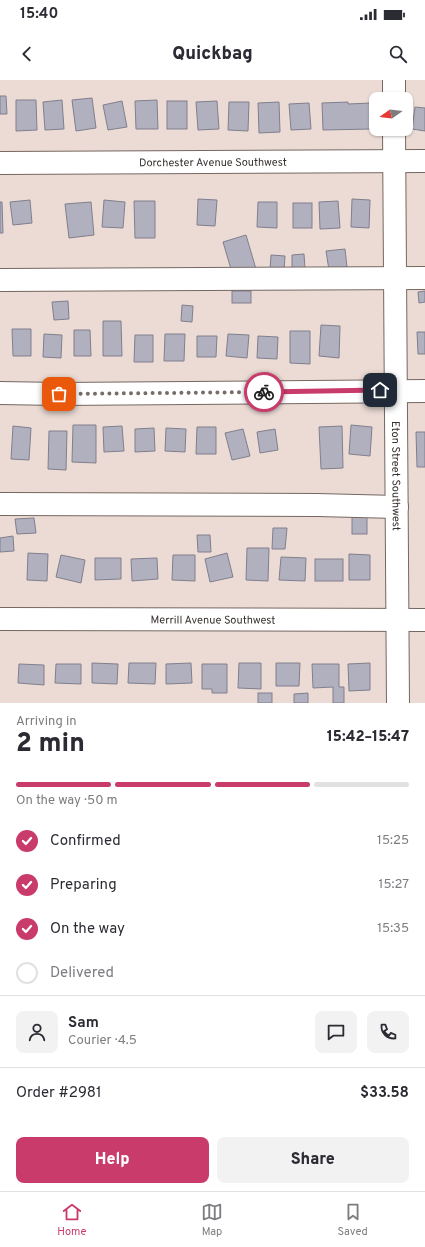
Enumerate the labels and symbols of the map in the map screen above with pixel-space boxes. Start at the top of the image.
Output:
north arrow [369,92,413,136]
street label: Dorchester Avenue Southwest [139,156,287,170]
courier [244,372,284,412]
pin [363,373,397,407]
pin [42,377,76,411]
street label: Eton Street Southwest [388,421,403,531]
street label: Merrill Avenue Southwest [150,613,276,628]

